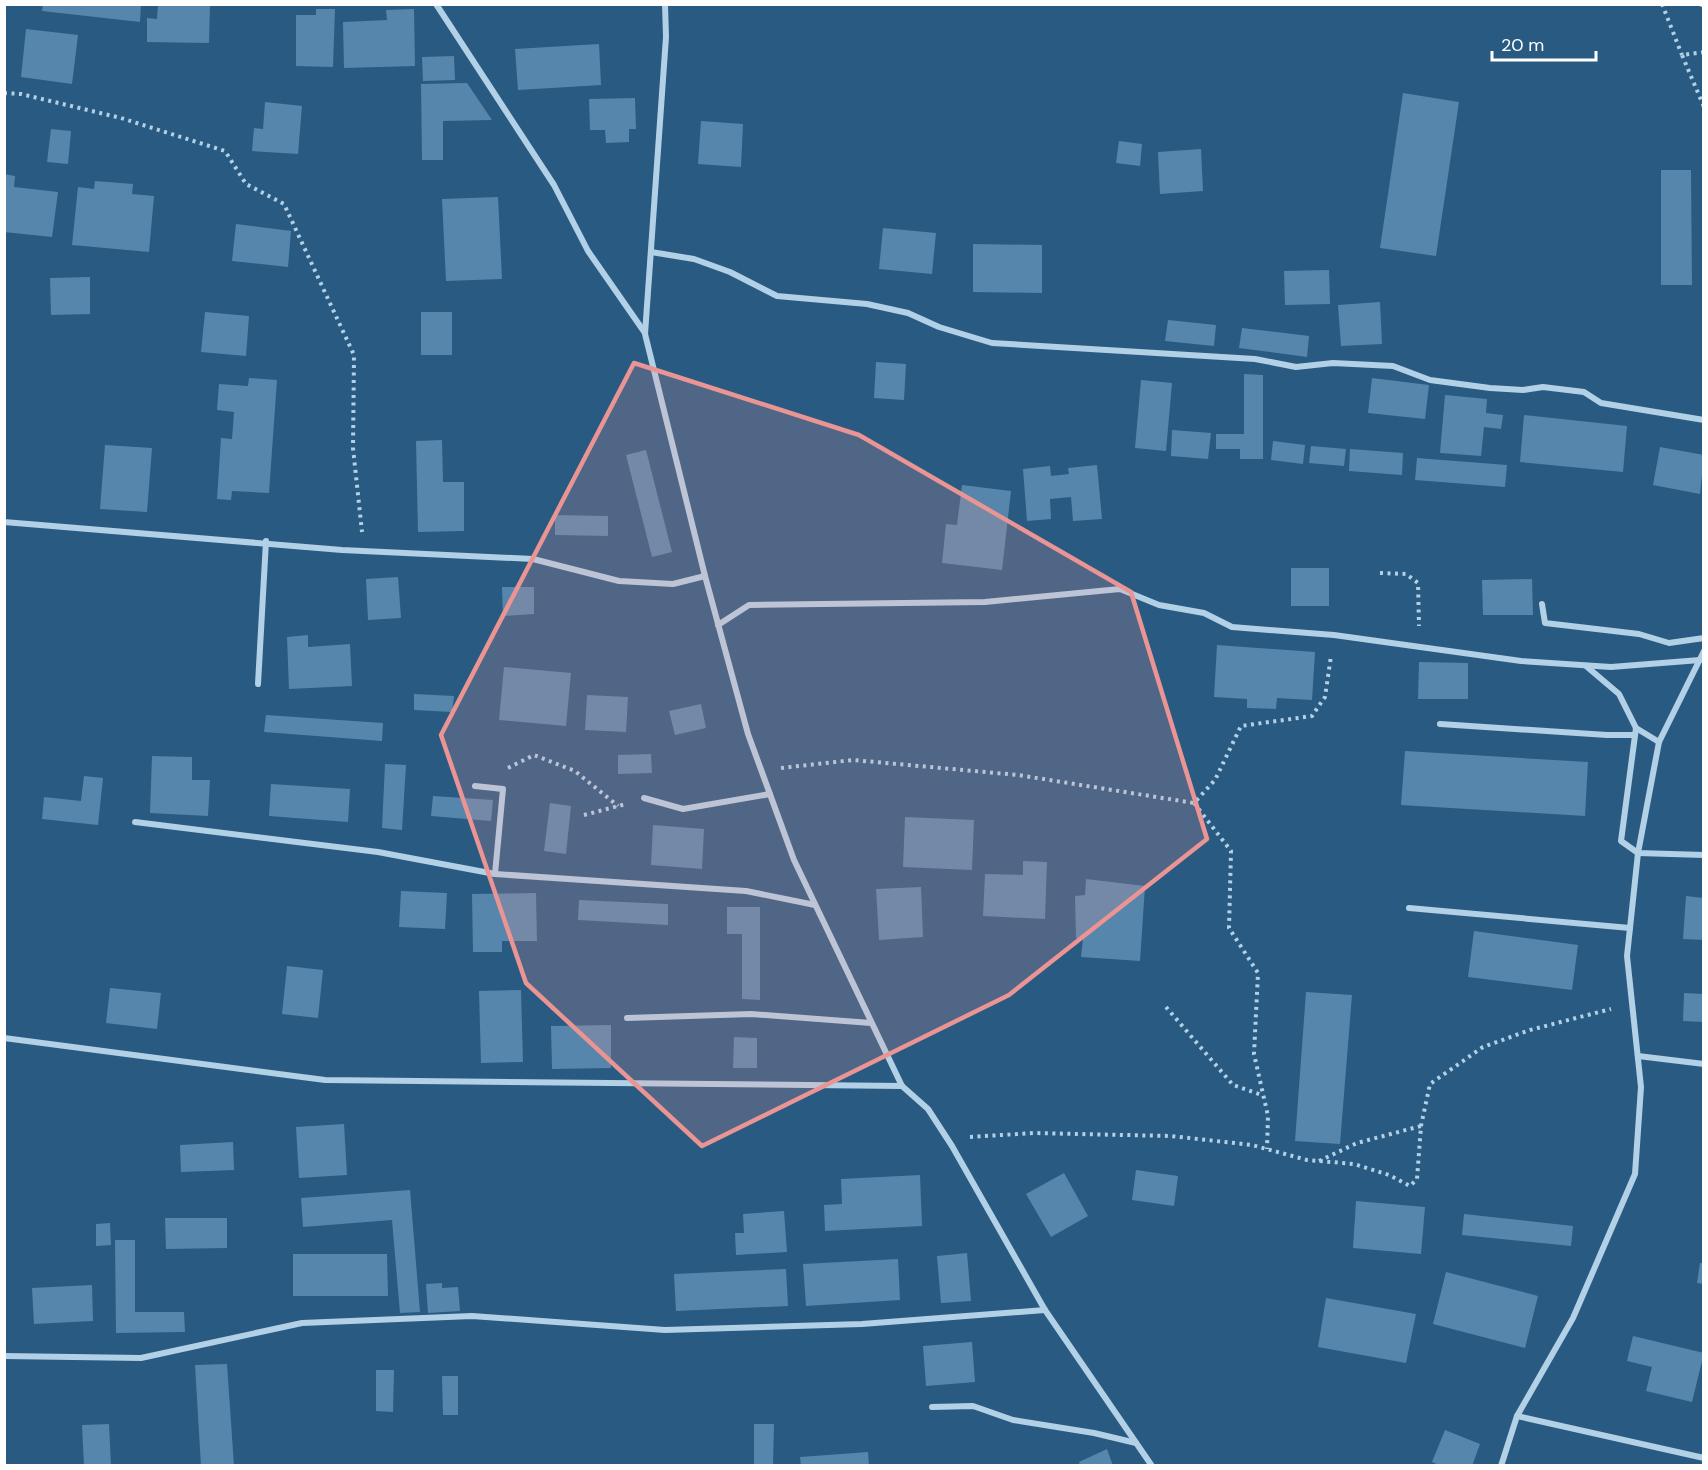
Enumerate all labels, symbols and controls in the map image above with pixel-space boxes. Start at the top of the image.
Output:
scale bar [1492,24,1596,62]
text: 20 m [1501,33,1544,57]

